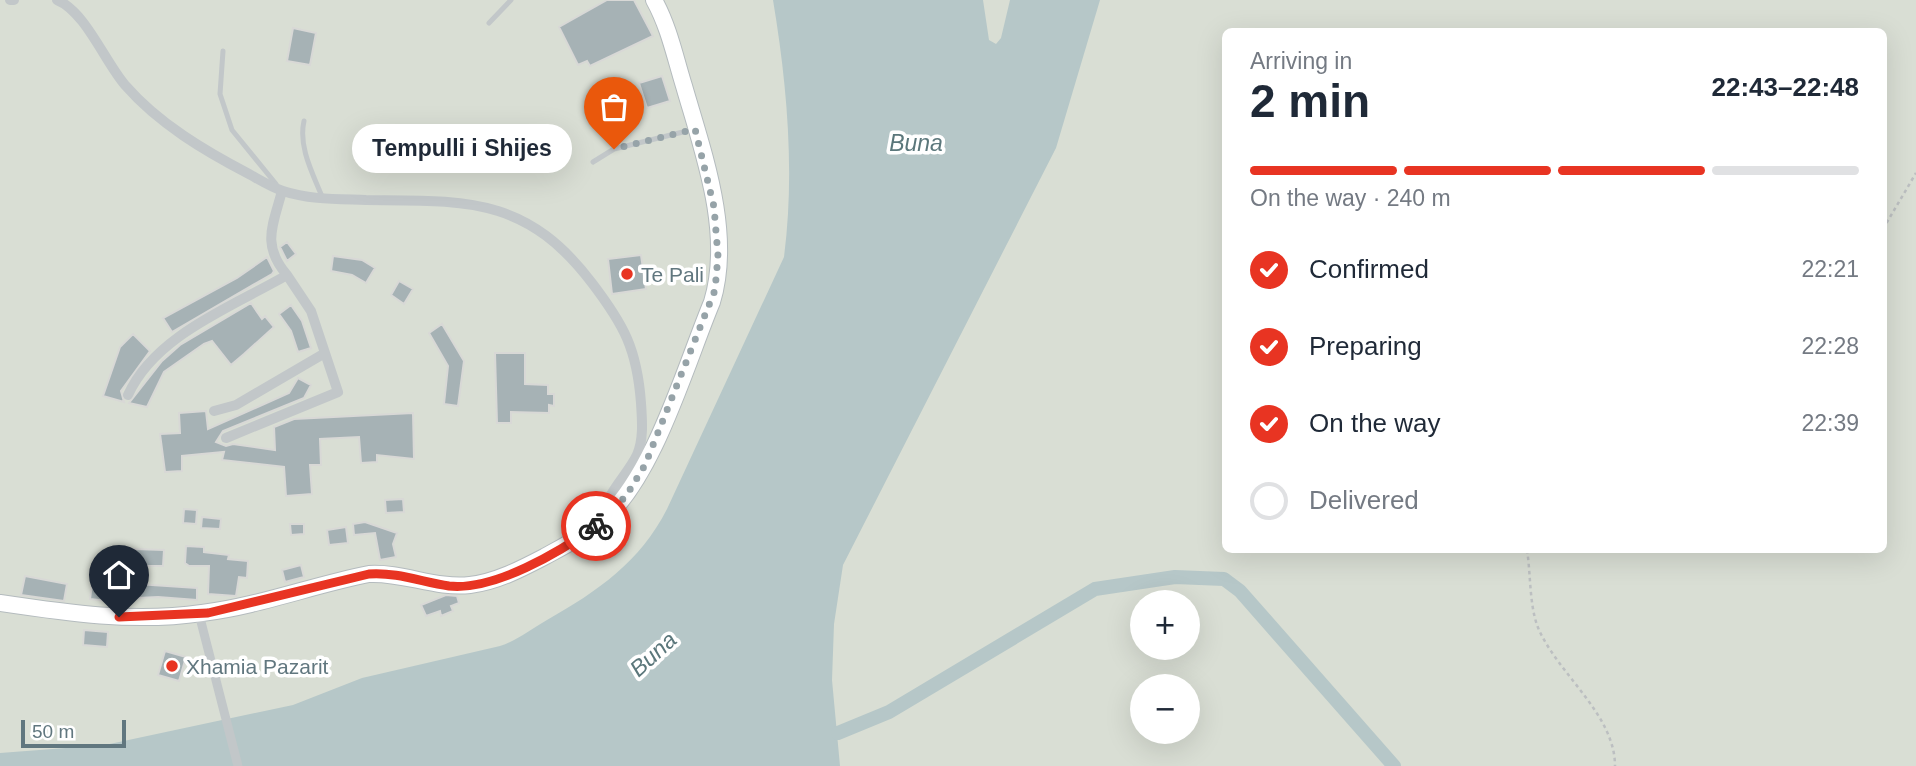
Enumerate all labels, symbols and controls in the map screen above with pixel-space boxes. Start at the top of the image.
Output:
text: Arriving in [1250,48,1352,74]
text: 22:43–22:48 [1712,72,1859,102]
text: 2 min [1250,75,1370,127]
pin [584,77,644,149]
icon: bag [595,88,633,126]
callout: Tempulli i Shijes [351,124,572,174]
water label: Buna [889,130,943,156]
text: Tempulli i Shijes [372,135,552,161]
text: On the way · 240 m [1250,185,1451,211]
icon: check [1250,251,1288,289]
text: Confirmed [1309,254,1429,284]
text: 22:21 [1801,256,1859,282]
place label: Te Pali [641,263,704,286]
marker: Te Pali [619,266,635,282]
icon: check [1250,328,1288,366]
text: Preparing [1309,331,1422,361]
text: 22:28 [1801,333,1859,359]
icon: check [1250,405,1288,443]
text: On the way [1309,408,1441,438]
text: 22:39 [1801,410,1859,436]
text: Delivered [1309,485,1419,515]
courier [561,491,631,561]
icon: bike [577,507,615,545]
pin [89,545,149,617]
icon: home [100,556,138,594]
map controls [1130,590,1200,744]
button: + [1130,590,1200,660]
water label: Buna [624,626,682,682]
place label: Xhamia Pazarit [186,655,329,678]
marker: Xhamia Pazarit [164,658,180,674]
button: − [1130,674,1200,744]
scale bar [21,717,126,749]
text: 50 m [32,721,74,742]

